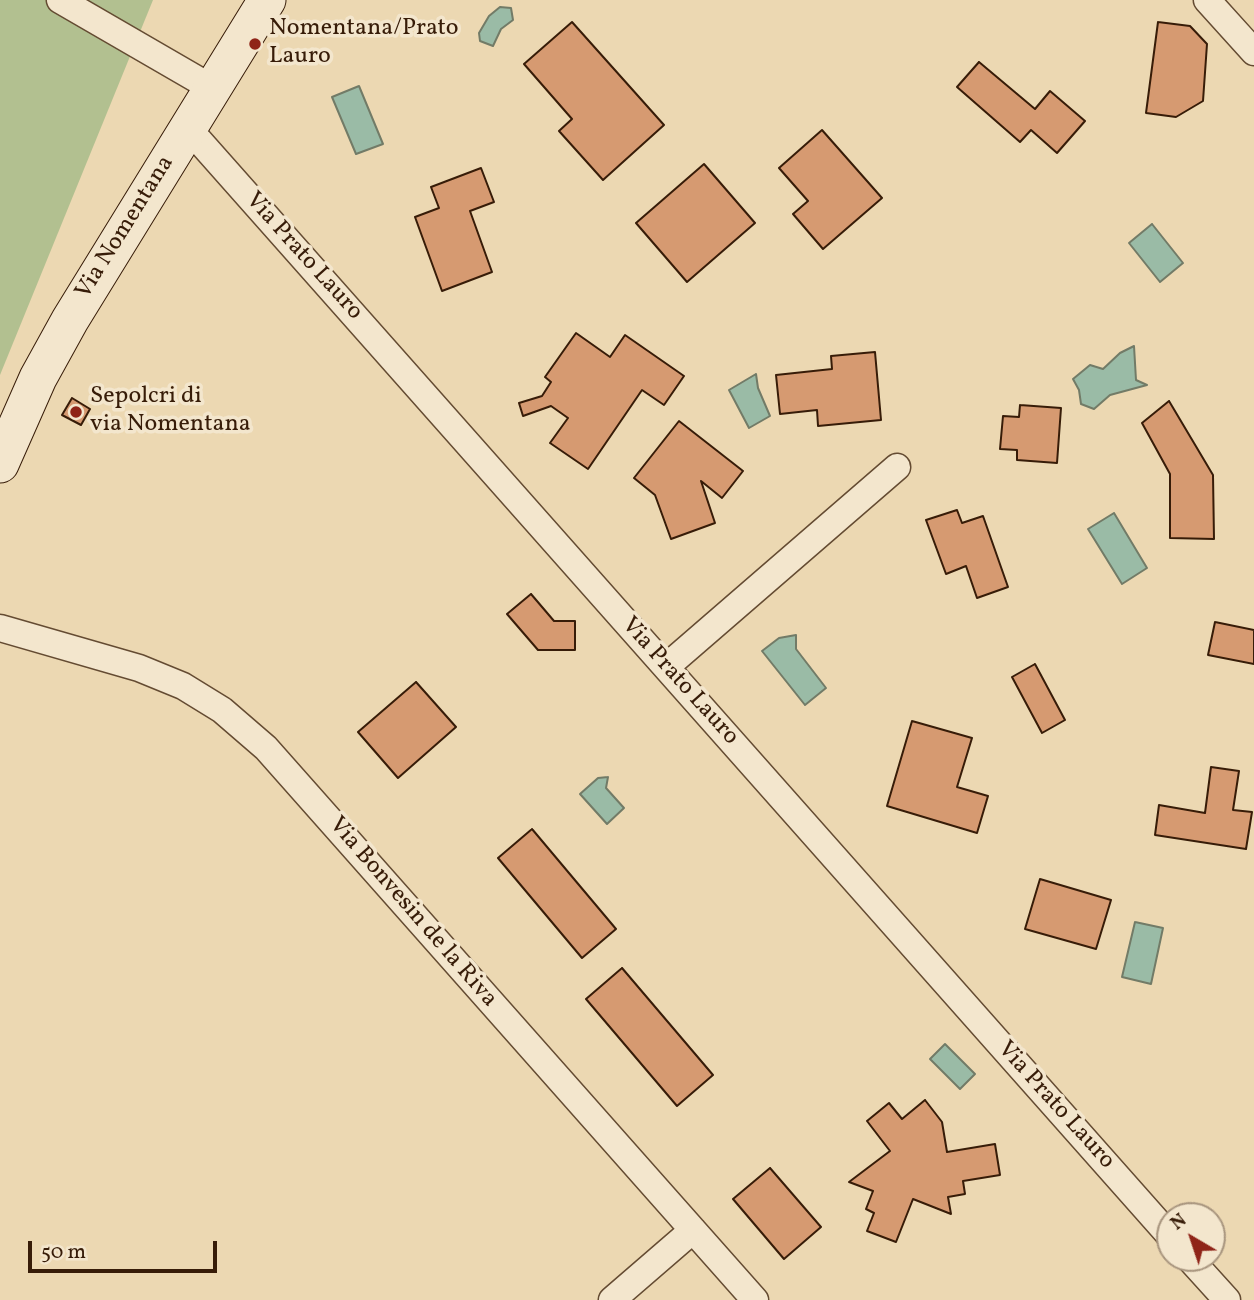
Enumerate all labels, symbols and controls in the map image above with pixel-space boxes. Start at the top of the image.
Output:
place label: Nomentana/Prato Lauro [269,16,458,72]
marker: Nomentana/Prato Lauro [247,36,263,52]
street label: Via Nomentana [70,151,182,305]
street label: Via Prato Lauro [238,187,368,327]
place label: Sepolcri di via Nomentana [90,384,251,440]
marker: Sepolcri di via Nomentana [68,404,84,420]
street label: Via Prato Lauro [614,612,744,752]
street label: Via Bonvesin de la Riva [322,812,502,1014]
street label: Via Prato Lauro [990,1036,1120,1176]
north arrow [1156,1202,1226,1272]
text: N [1165,1208,1193,1237]
scale bar [32,1226,220,1270]
text: 50 m [41,1238,86,1267]

